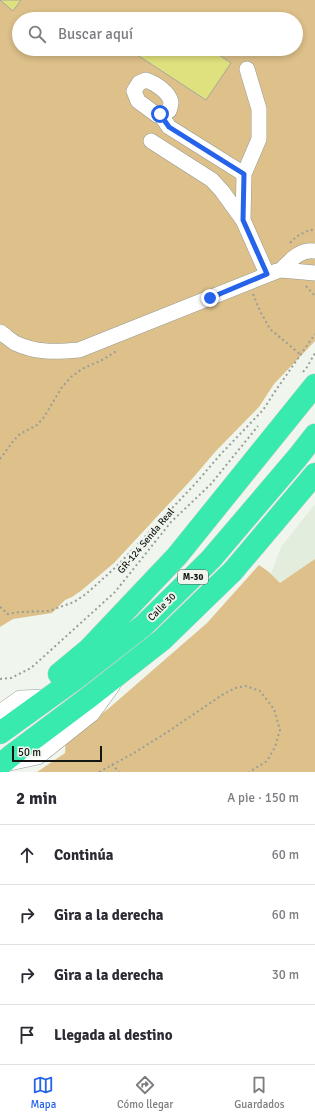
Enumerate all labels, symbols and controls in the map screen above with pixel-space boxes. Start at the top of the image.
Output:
search box [12,12,303,56]
icon: search [26,23,48,45]
text: Buscar aquí [58,25,133,43]
route start [151,105,169,123]
route end [201,289,219,307]
street label: GR-124 Senda Real [115,506,177,576]
road number: M-30 [178,570,208,584]
street label: Calle 30 [145,590,179,624]
scale bar [12,744,102,763]
text: 50 m [18,746,41,759]
text: 2 min [16,788,57,809]
text: A pie · 150 m [227,790,299,806]
icon: ahead [16,844,38,866]
text: Continúa [54,846,113,864]
text: 60 m [272,847,299,863]
icon: right [16,904,38,926]
text: Gira a la derecha [54,906,164,924]
text: 60 m [272,907,299,923]
icon: right [16,964,38,986]
text: Gira a la derecha [54,966,164,984]
text: 30 m [272,967,299,983]
icon: arrive [16,1024,38,1046]
text: Llegada al destino [54,1026,173,1044]
tab: Mapa [30,1074,56,1111]
tab: Cómo llegar [117,1074,173,1111]
tab: Guardados [234,1074,285,1111]

